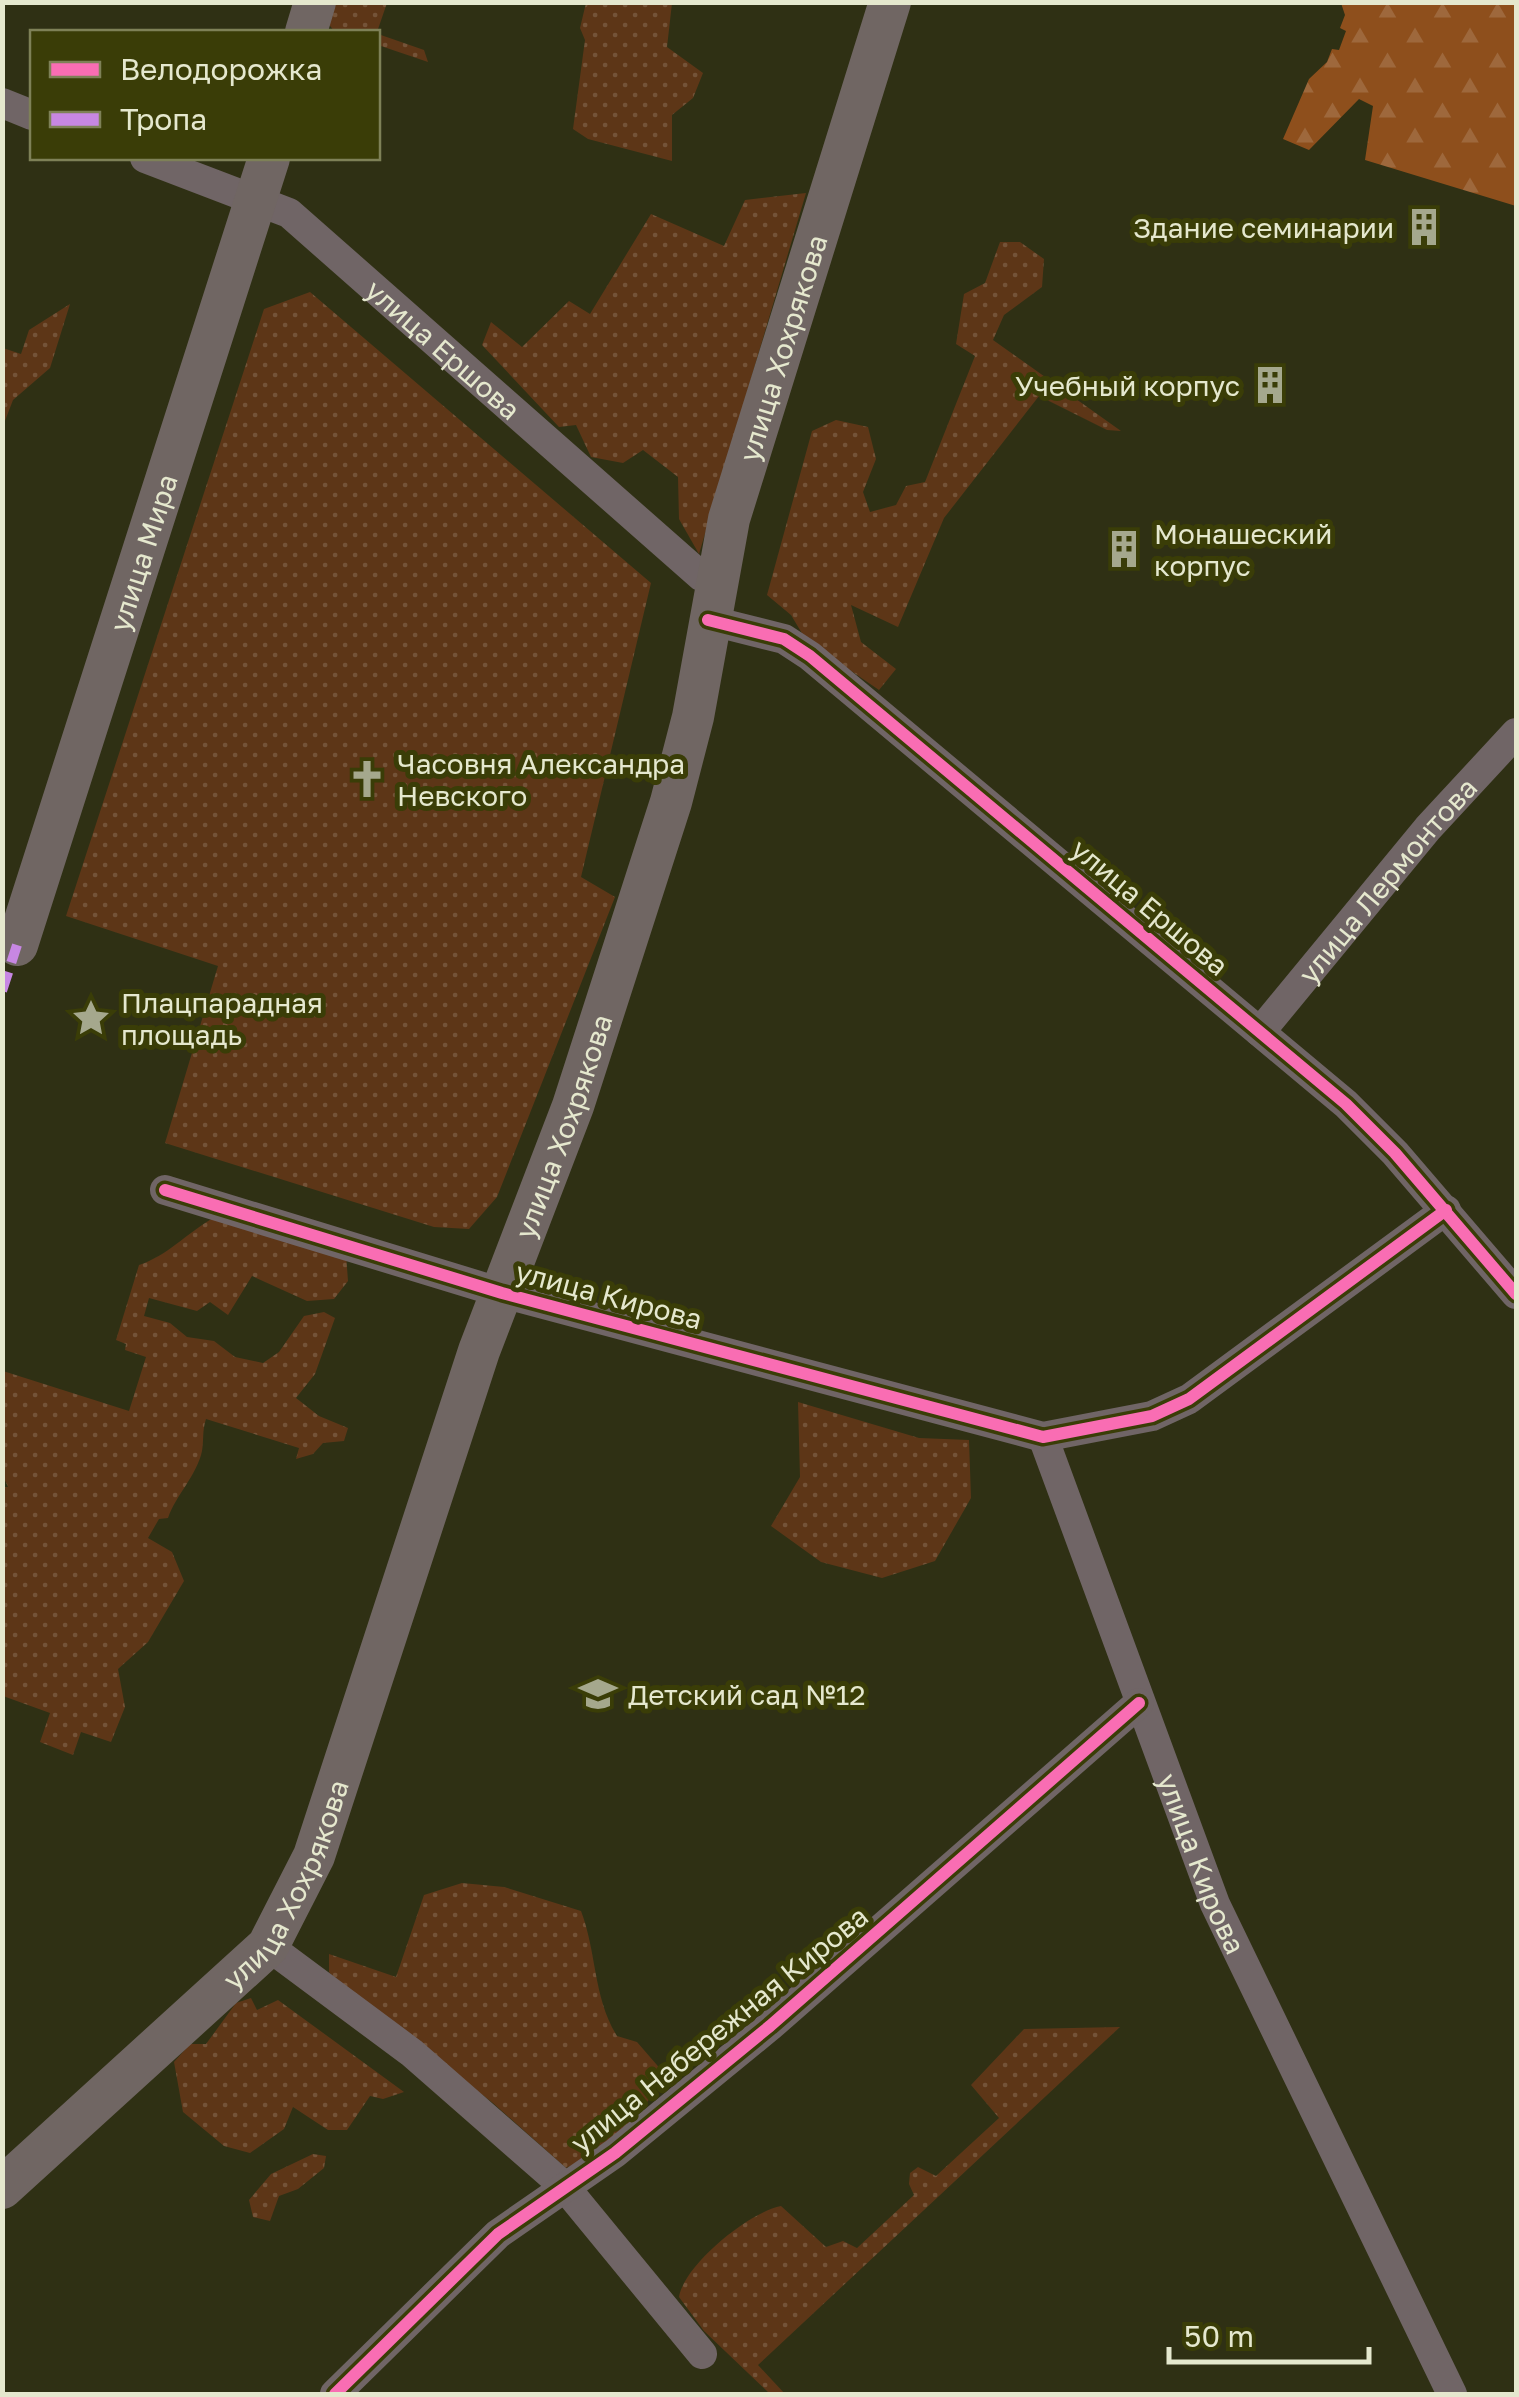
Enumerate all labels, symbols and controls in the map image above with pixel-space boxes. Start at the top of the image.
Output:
legend [30,30,380,160]
text: Велодорожка [120,51,322,87]
text: Тропа [120,101,207,137]
building icon: Здание семинарии [1403,206,1445,248]
place label: Здание семинарии [1133,211,1394,244]
street label: улица Хохрякова [731,230,833,465]
street label: улица Ершова [360,272,527,426]
building icon: Учебный корпус [1249,364,1291,406]
place label: Учебный корпус [1015,369,1240,402]
street label: улица Мира [102,470,183,635]
place label: Монашеский корпус [1154,517,1332,582]
building icon: Монашеский корпус [1103,528,1145,570]
place label: Часовня Александра Невского [397,747,685,812]
church icon: Часовня Александра Невского [346,758,388,800]
street label: улица Лермонтова [1291,771,1483,989]
street label: улица Ершова [1065,832,1235,982]
place label: Плацпарадная площадь [121,986,323,1051]
place icon: Плацпарадная площадь [70,997,112,1039]
street label: улица Хохрякова [507,1010,618,1243]
street label: улица Кирова [512,1254,706,1336]
school or university icon: Детский сад №12 [577,1673,619,1715]
place label: Детский сад №12 [628,1678,866,1711]
street label: улица Кирова [1152,1768,1253,1959]
street label: улица Хохрякова [216,1776,354,1996]
street label: улица Набережная Кирова [564,1899,874,2159]
scale bar [1169,2302,1369,2364]
text: 50 m [1184,2318,1254,2354]

